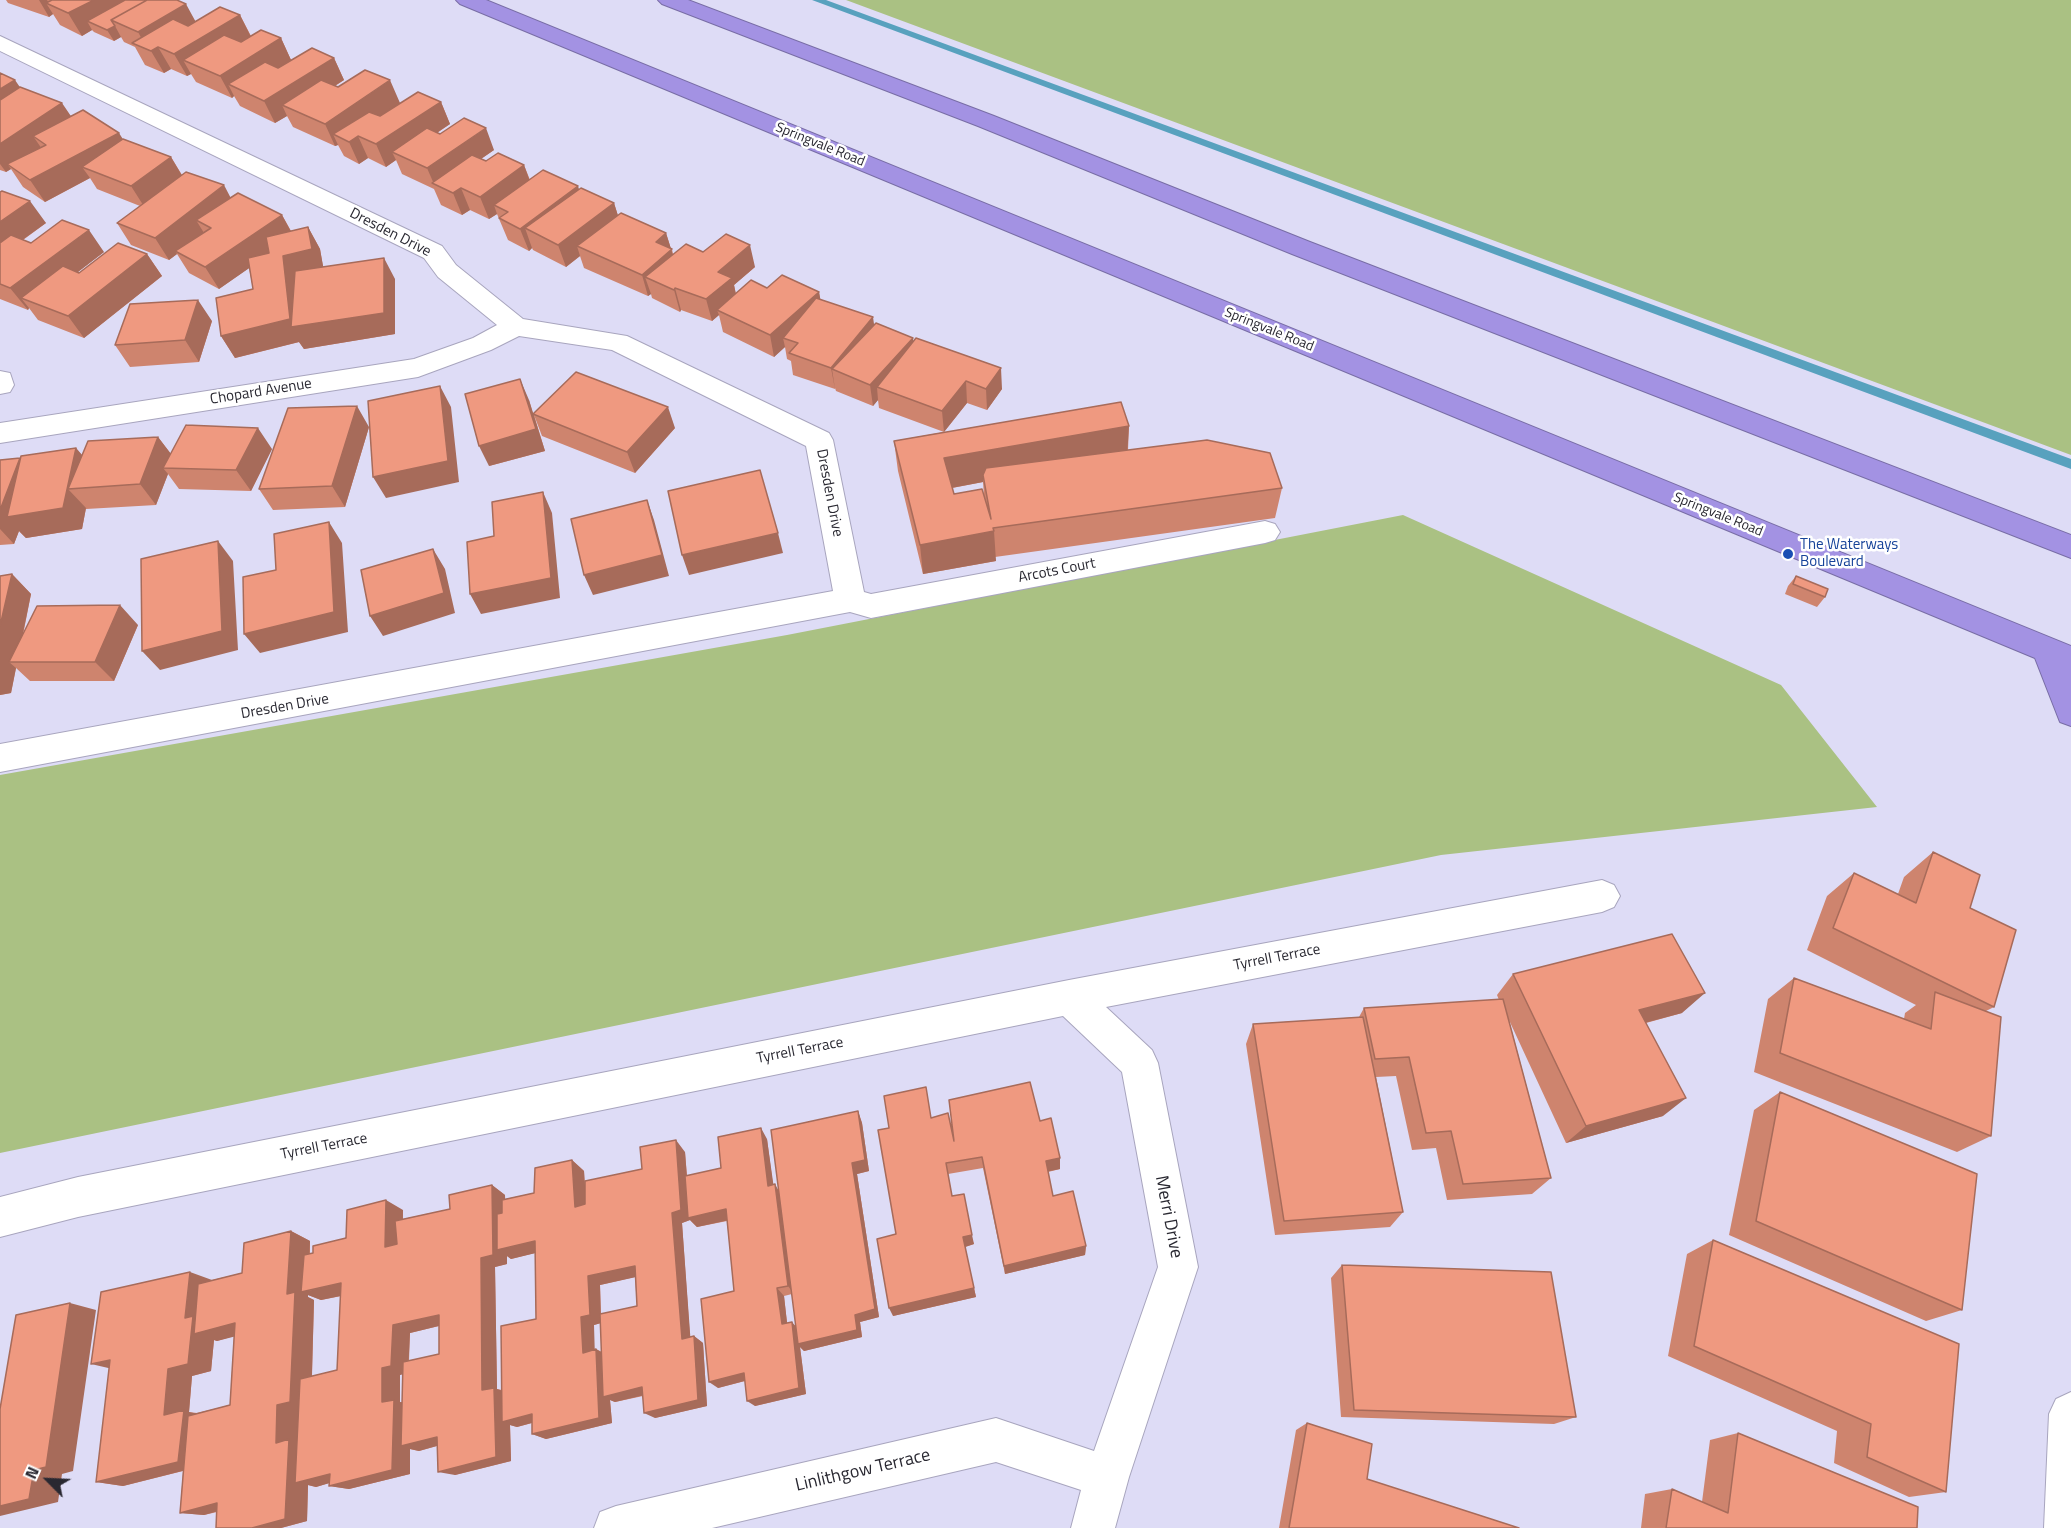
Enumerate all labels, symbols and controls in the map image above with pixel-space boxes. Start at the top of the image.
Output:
street label: Springvale Road [773,119,867,171]
street label: Dresden Drive [346,205,434,261]
street label: Springvale Road [1222,304,1316,356]
street label: Chopard Avenue [209,375,313,409]
street label: Dresden Drive [812,448,846,538]
street label: Springvale Road [1671,489,1765,541]
place label: The Waterways Boulevard [1800,536,1898,571]
marker: The Waterways Boulevard [1781,547,1795,561]
street label: Arcots Court [1017,555,1097,587]
street label: Dresden Drive [240,690,330,724]
street label: Tyrrell Terrace [1232,941,1322,975]
street label: Tyrrell Terrace [755,1034,845,1068]
street label: Tyrrell Terrace [279,1130,369,1164]
street label: Merri Drive [1149,1174,1187,1260]
street label: Linlithgow Terrace [793,1445,933,1497]
north arrow [18,1450,78,1510]
text: N [18,1463,45,1483]

